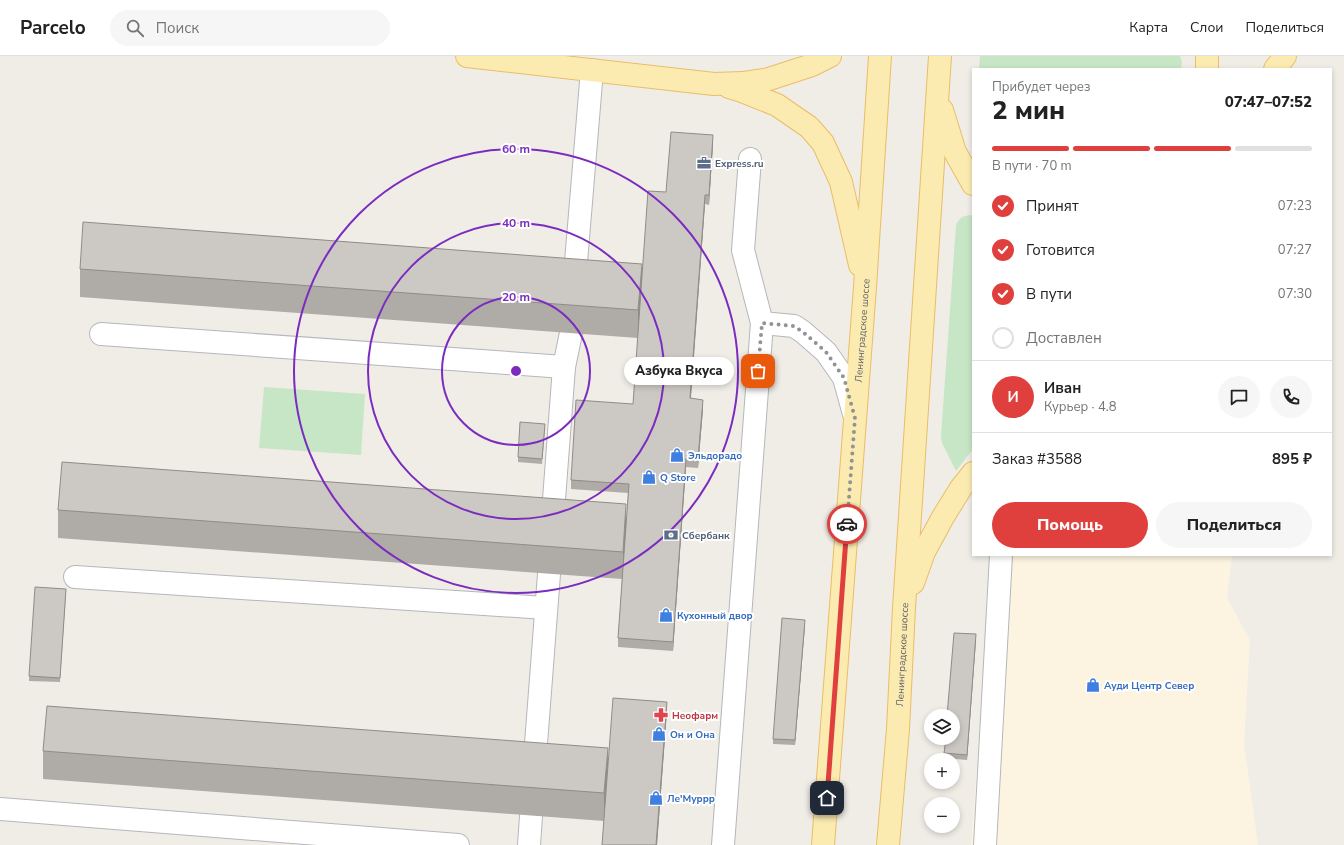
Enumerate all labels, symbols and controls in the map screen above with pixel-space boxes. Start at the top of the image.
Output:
search box [110,10,390,46]
text: Parcelo [20,15,86,41]
icon: search [124,17,146,39]
text: Поиск [156,18,199,38]
text: Карта [1129,18,1168,37]
text: Слои [1190,18,1224,37]
text: Поделиться [1246,18,1324,37]
text: Прибудет через [992,78,1090,96]
text: 07:47–07:52 [1225,92,1312,112]
text: 2 мин [992,93,1065,128]
text: 60 m [502,141,530,157]
office icon: Express.ru [696,155,712,171]
place label: Express.ru [715,157,764,171]
text: В пути · 70 m [992,157,1072,175]
icon: check [992,195,1014,217]
text: Принят [1026,196,1079,216]
text: 07:23 [1278,197,1312,215]
text: 40 m [502,215,530,231]
icon: check [992,239,1014,261]
text: Готовится [1026,240,1095,260]
text: 07:27 [1278,241,1312,259]
street label: Ленинградское шоссе [852,278,874,383]
icon: check [992,283,1014,305]
text: В пути [1026,284,1072,304]
text: 07:30 [1278,285,1312,303]
text: 20 m [502,289,530,305]
text: Доставлен [1026,328,1102,348]
pin [741,354,775,388]
callout: Азбука Вкуса [624,357,734,385]
icon: bag [747,360,769,382]
text: Азбука Вкуса [635,362,723,380]
centre of rings [509,364,523,378]
button: chat [1218,376,1260,418]
button: phone [1270,376,1312,418]
text: Иван [1044,378,1081,398]
text: И [1007,387,1019,407]
text: Курьер · 4.8 [1044,398,1117,416]
shop icon: Эльдорадо [669,447,685,463]
place label: Эльдорадо [688,449,742,463]
text: Заказ #3588 [992,449,1082,469]
text: 895 ₽ [1272,449,1312,469]
shop icon: Q Store [641,469,657,485]
place label: Q Store [660,471,696,485]
button: Помощь [992,502,1148,548]
button: Поделиться [1156,502,1312,548]
courier [827,504,867,544]
icon: car [836,513,858,535]
bank icon: Сбербанк [663,527,679,543]
place label: Сбербанк [682,529,730,543]
street label: Ленинградское шоссе [893,602,912,707]
shop icon: Кухонный двор [658,607,674,623]
place label: Кухонный двор [677,609,753,623]
shop icon: Ауди Центр Север [1085,677,1101,693]
place label: Ауди Центр Север [1104,679,1194,693]
pharmacy icon: Неофарм [653,707,669,723]
place label: Неофарм [672,709,718,723]
map controls [924,709,960,833]
button: layers [924,709,960,745]
shop icon: Он и Она [651,726,667,742]
place label: Он и Она [670,728,715,742]
button: + [924,753,960,789]
pin [810,781,844,815]
icon: home [816,787,838,809]
shop icon: Ле'Муррр [648,790,664,806]
place label: Ле'Муррр [667,792,715,806]
button: − [924,797,960,833]

